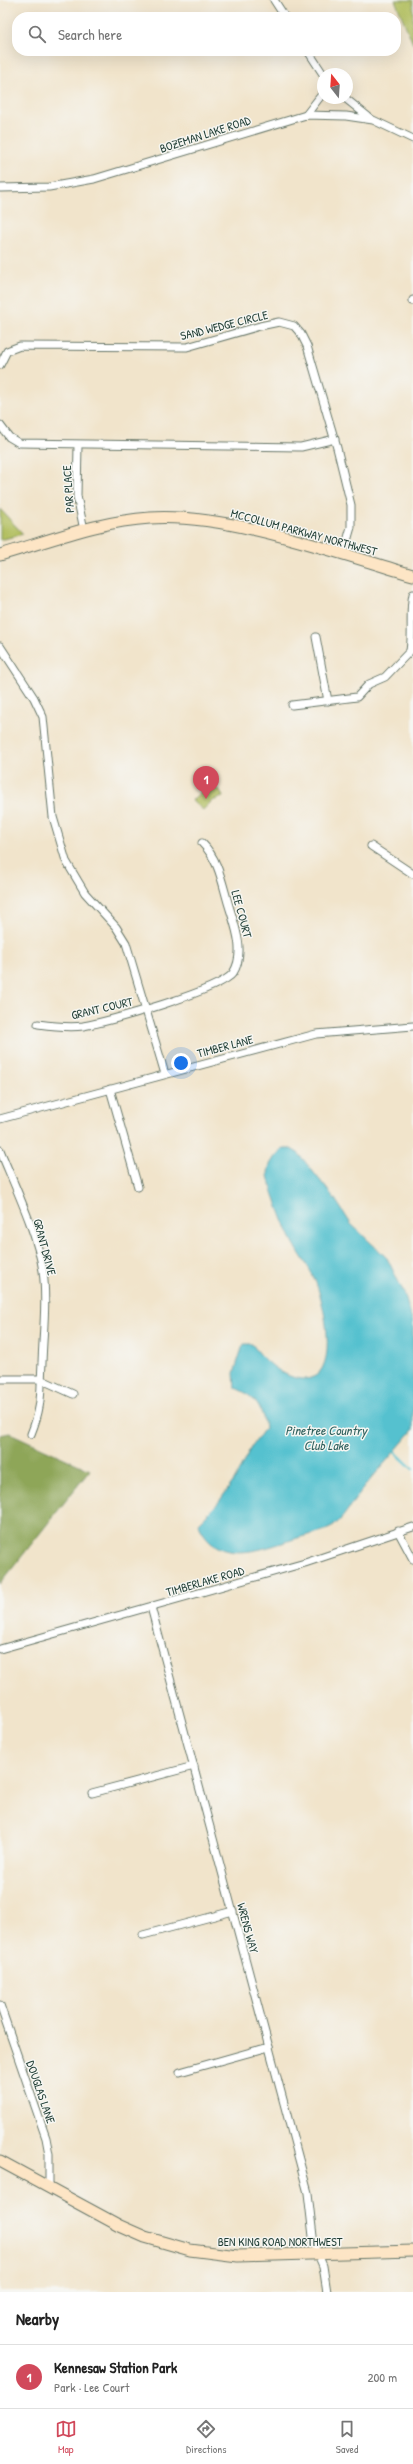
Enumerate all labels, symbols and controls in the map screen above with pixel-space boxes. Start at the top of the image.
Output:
search box [12,12,401,56]
icon: search [26,23,48,45]
text: Search here [58,24,122,45]
north arrow [317,68,353,104]
street label: BOZEMAN LAKE ROAD [157,111,253,157]
street label: SAND WEDGE CIRCLE [178,306,270,344]
street label: PAR PLACE [58,464,78,513]
street label: MCCOLLUM PARKWAY NORTHWEST [229,504,379,560]
pin: 1 [193,766,219,799]
street label: LEE COURT [227,888,257,940]
street label: GRANT COURT [70,993,135,1023]
street label: TIMBER LANE [195,1030,255,1062]
your location [171,1053,191,1073]
street label: GRANT DRIVE [29,1217,61,1278]
water label: Pinetree Country Club Lake [285,1421,368,1454]
street label: TIMBERLAKE ROAD [164,1562,246,1600]
street label: WRENS WAY [233,1901,263,1956]
street label: DOUGLAS LANE [22,2058,60,2126]
street label: BEN KING ROAD NORTHWEST [218,2233,343,2250]
text: Nearby [16,2307,59,2330]
text: Kennesaw Station Park [54,2357,177,2378]
text: 1 [27,2368,31,2386]
text: 200 m [367,2368,397,2386]
text: Park · Lee Court [54,2378,130,2396]
tab: Map [55,2418,77,2456]
tab: Directions [186,2418,227,2456]
tab: Saved [336,2418,358,2456]

